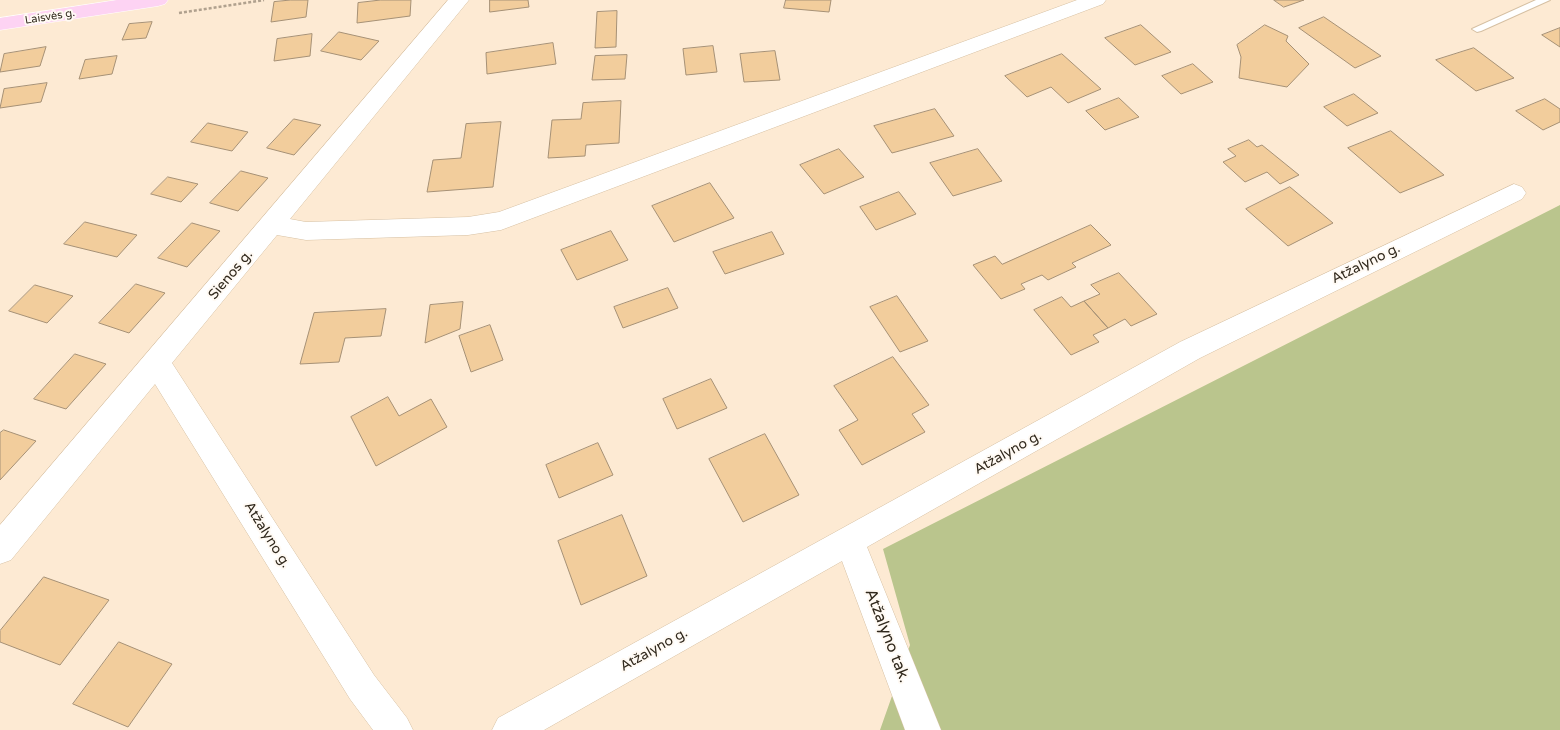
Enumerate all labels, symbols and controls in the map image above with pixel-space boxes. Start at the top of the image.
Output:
street label: Laisvės g. [24,7,76,27]
street label: Atžalyno g. [1329,240,1403,288]
street label: Sienos g. [205,247,257,303]
street label: Atžalyno g. [971,428,1045,478]
street label: Atžalyno g. [240,499,294,571]
street label: Atžalyno tak. [860,586,914,686]
street label: Atžalyno g. [617,625,691,675]

